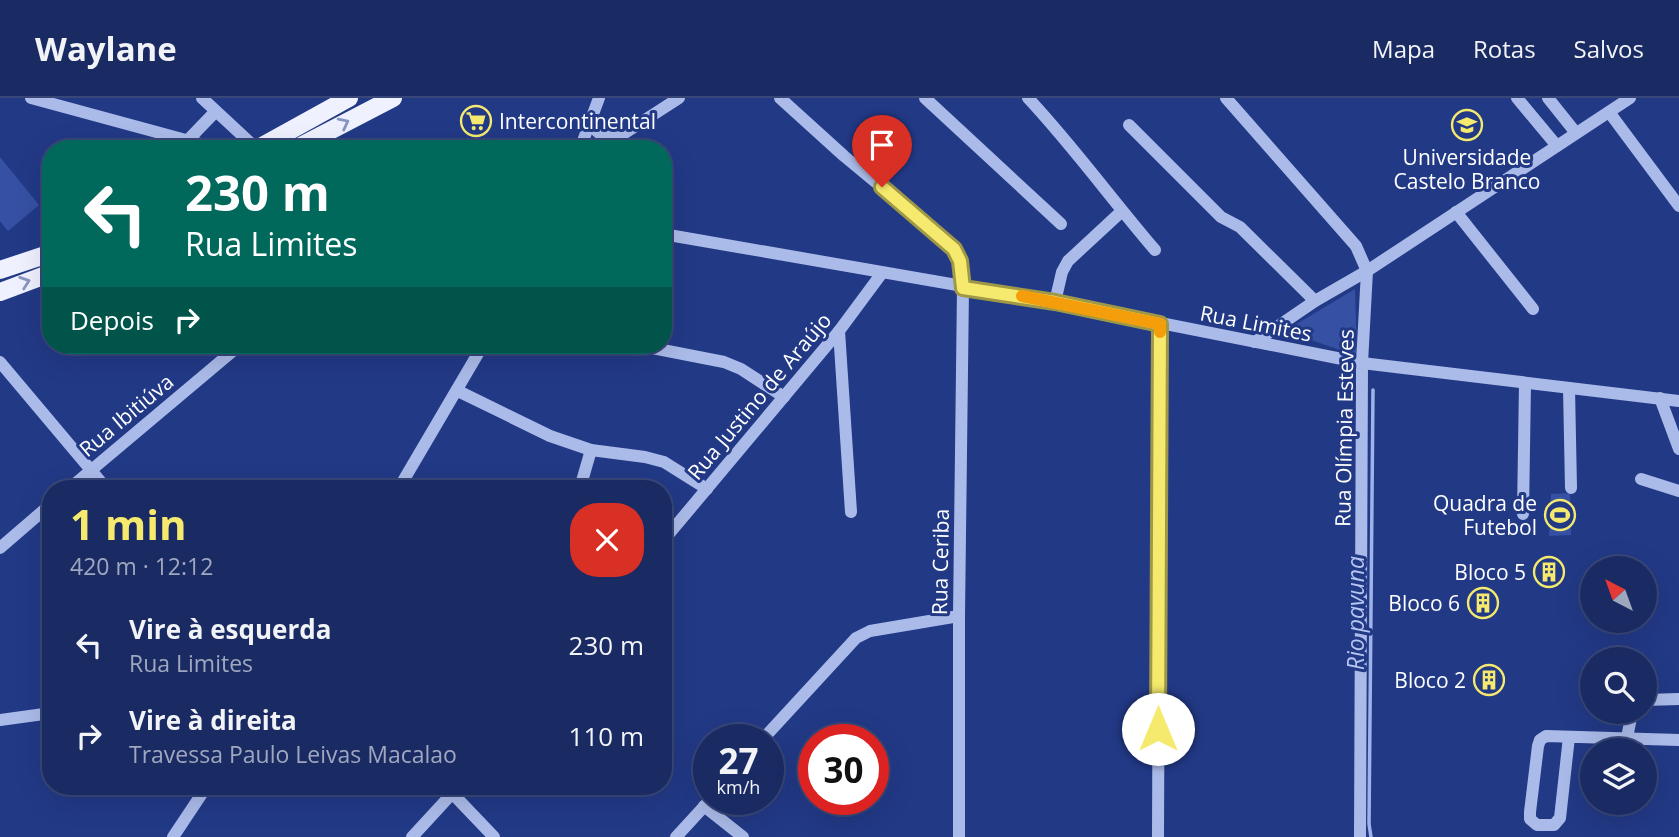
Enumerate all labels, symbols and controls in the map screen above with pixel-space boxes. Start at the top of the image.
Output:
text: Waylane [35,26,177,71]
text: Mapa [1372,32,1435,65]
text: Rotas [1473,32,1536,65]
text: Salvos [1574,32,1644,65]
supermarket icon: Intercontinental [459,104,493,138]
place label: Intercontinental [499,107,656,135]
school or university icon: Universidade Castelo Branco [1450,108,1484,142]
pin [852,115,912,187]
one-way arrow [337,118,349,132]
icon: arrive [863,126,901,164]
place label: Universidade Castelo Branco [1394,143,1540,195]
text: 230 m [185,159,330,225]
icon: left [70,168,161,259]
text: Rua Limites [185,222,358,265]
one-way arrow [18,276,31,290]
street label: Rua Limites [1198,298,1314,348]
icon: right [168,301,206,339]
text: Depois [70,302,154,338]
street label: Rua Justino de Araújo [681,307,837,485]
street label: Rua Olímpia Esteves [1328,329,1360,527]
street label: Rua Ibitiúva [73,367,179,463]
place label: Quadra de Futebol [1433,489,1537,541]
text: 1 min [70,495,187,552]
sports icon: Quadra de Futebol [1543,498,1577,532]
button: close [570,503,644,577]
street label: Rua Ceriba [925,509,955,615]
text: 420 m · 12:12 [70,550,213,582]
building icon: Bloco 5 [1532,555,1566,589]
water label: Rio pavuna [1339,556,1371,670]
north arrow [1580,556,1657,634]
map controls [1580,556,1657,815]
place label: Bloco 5 [1454,558,1526,586]
building icon: Bloco 6 [1466,586,1500,620]
place label: Bloco 6 [1388,589,1460,617]
text: Vire à esquerda [129,611,331,647]
icon: left [70,626,108,664]
text: 230 m [569,627,644,663]
text: Rua Limites [129,647,253,679]
button: search [1580,647,1657,724]
building icon: Bloco 2 [1472,663,1506,697]
place label: Bloco 2 [1394,666,1466,694]
position arrow [1121,692,1195,766]
text: Vire à direita [129,702,297,738]
icon: right [70,717,108,755]
text: 110 m [569,718,644,754]
speed limit sign: 30 [798,724,889,815]
text: 27 [718,737,759,784]
text: Travessa Paulo Leivas Macalao [129,738,457,770]
button: layers [1580,738,1657,815]
text: km/h [717,775,760,799]

